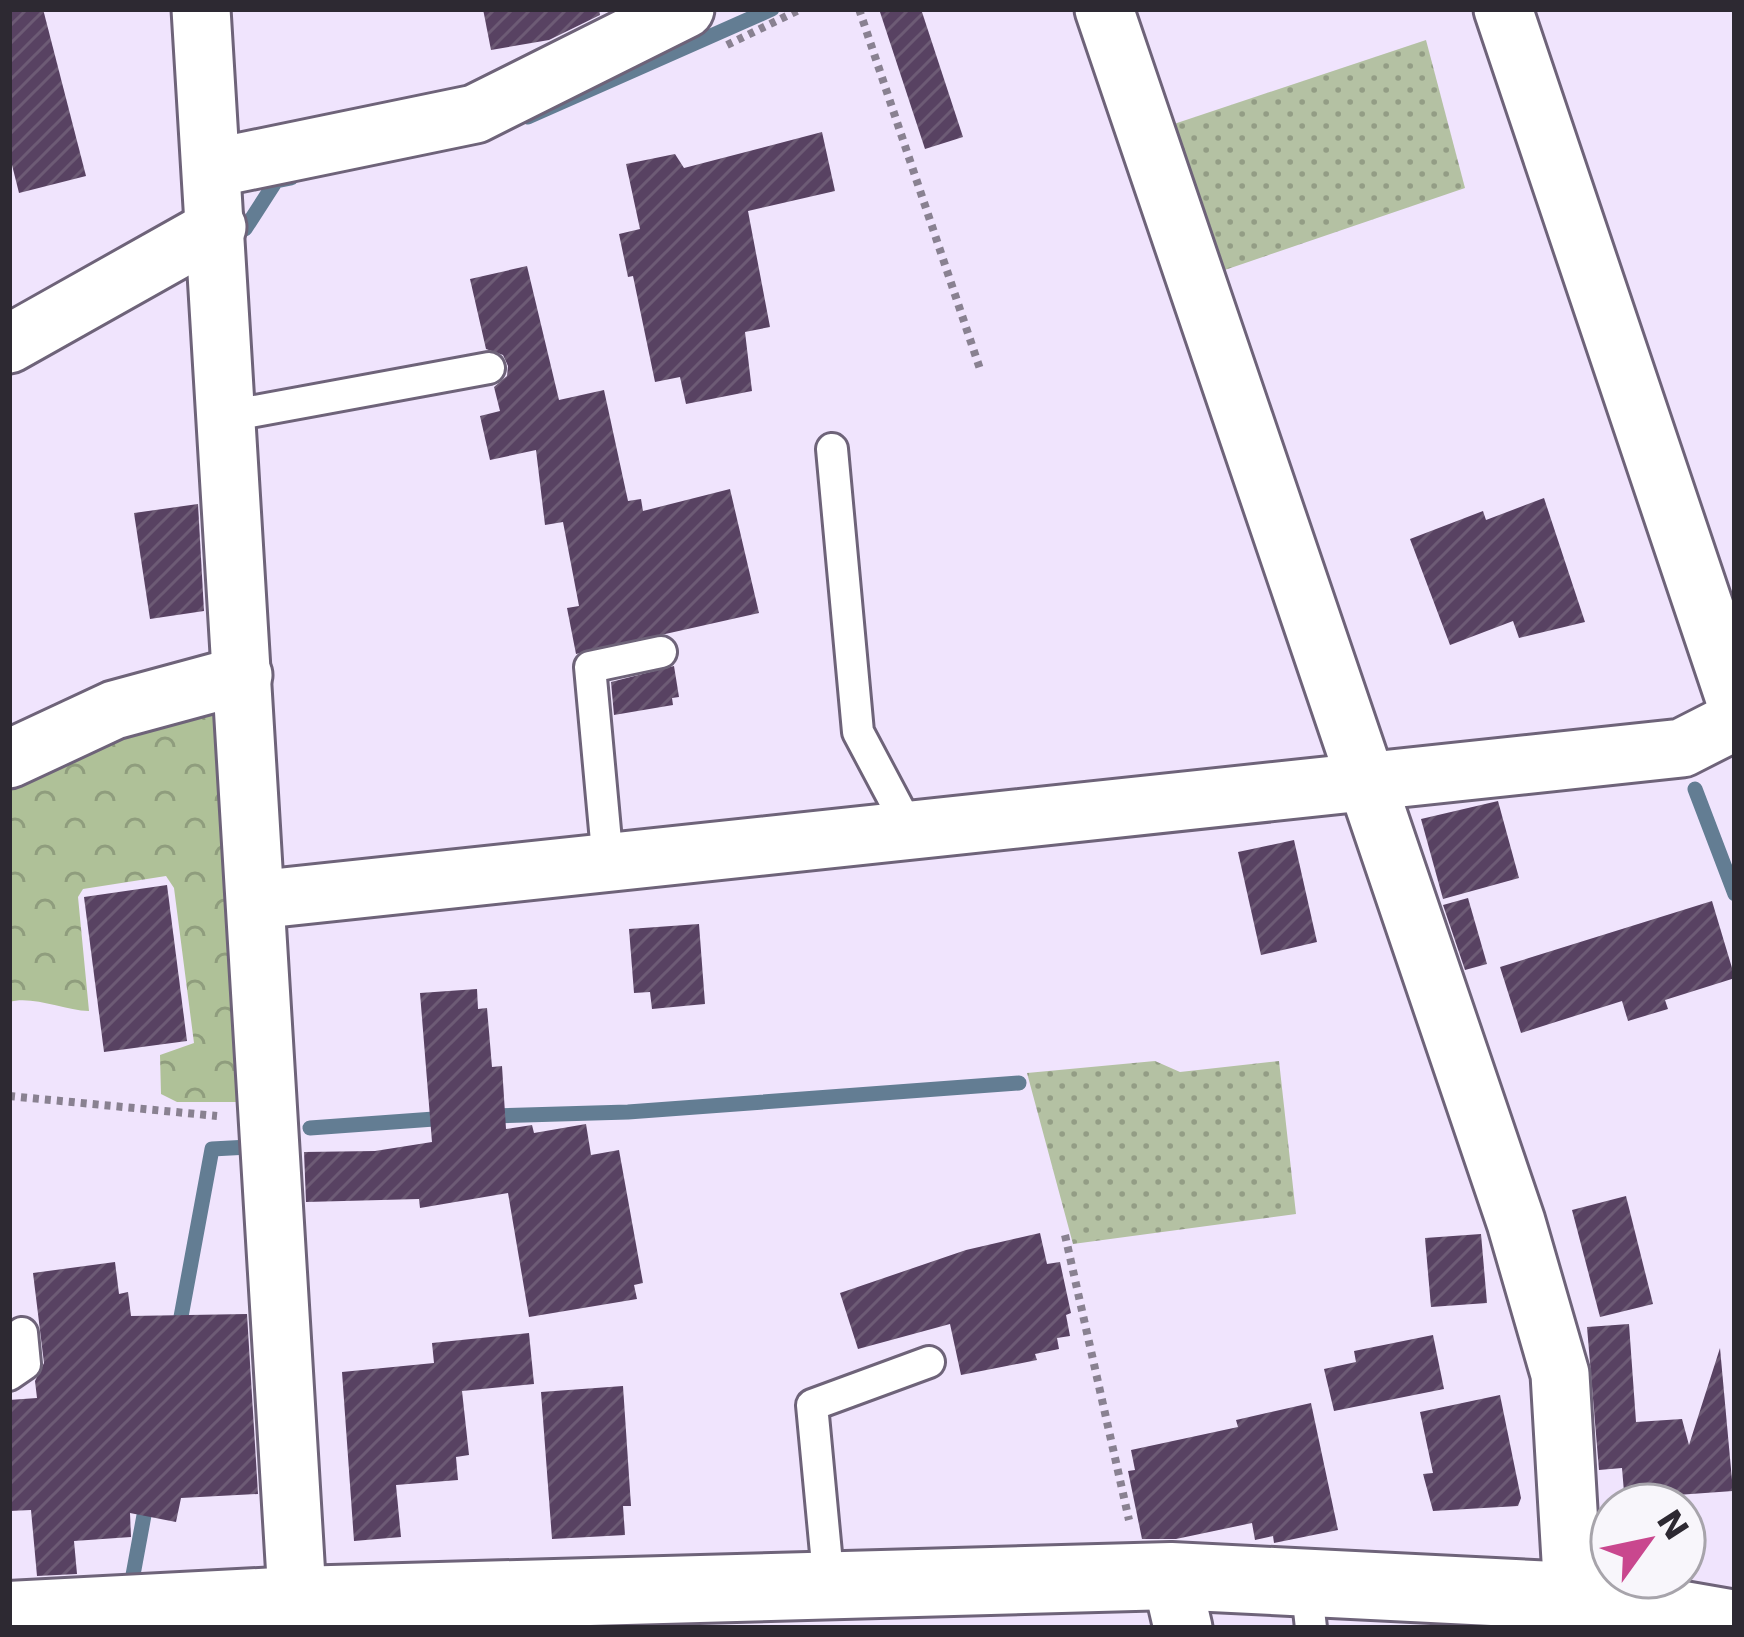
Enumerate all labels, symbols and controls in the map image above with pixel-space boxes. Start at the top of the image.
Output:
north arrow [1588,1481,1708,1601]
text: N [1649,1503,1697,1547]

